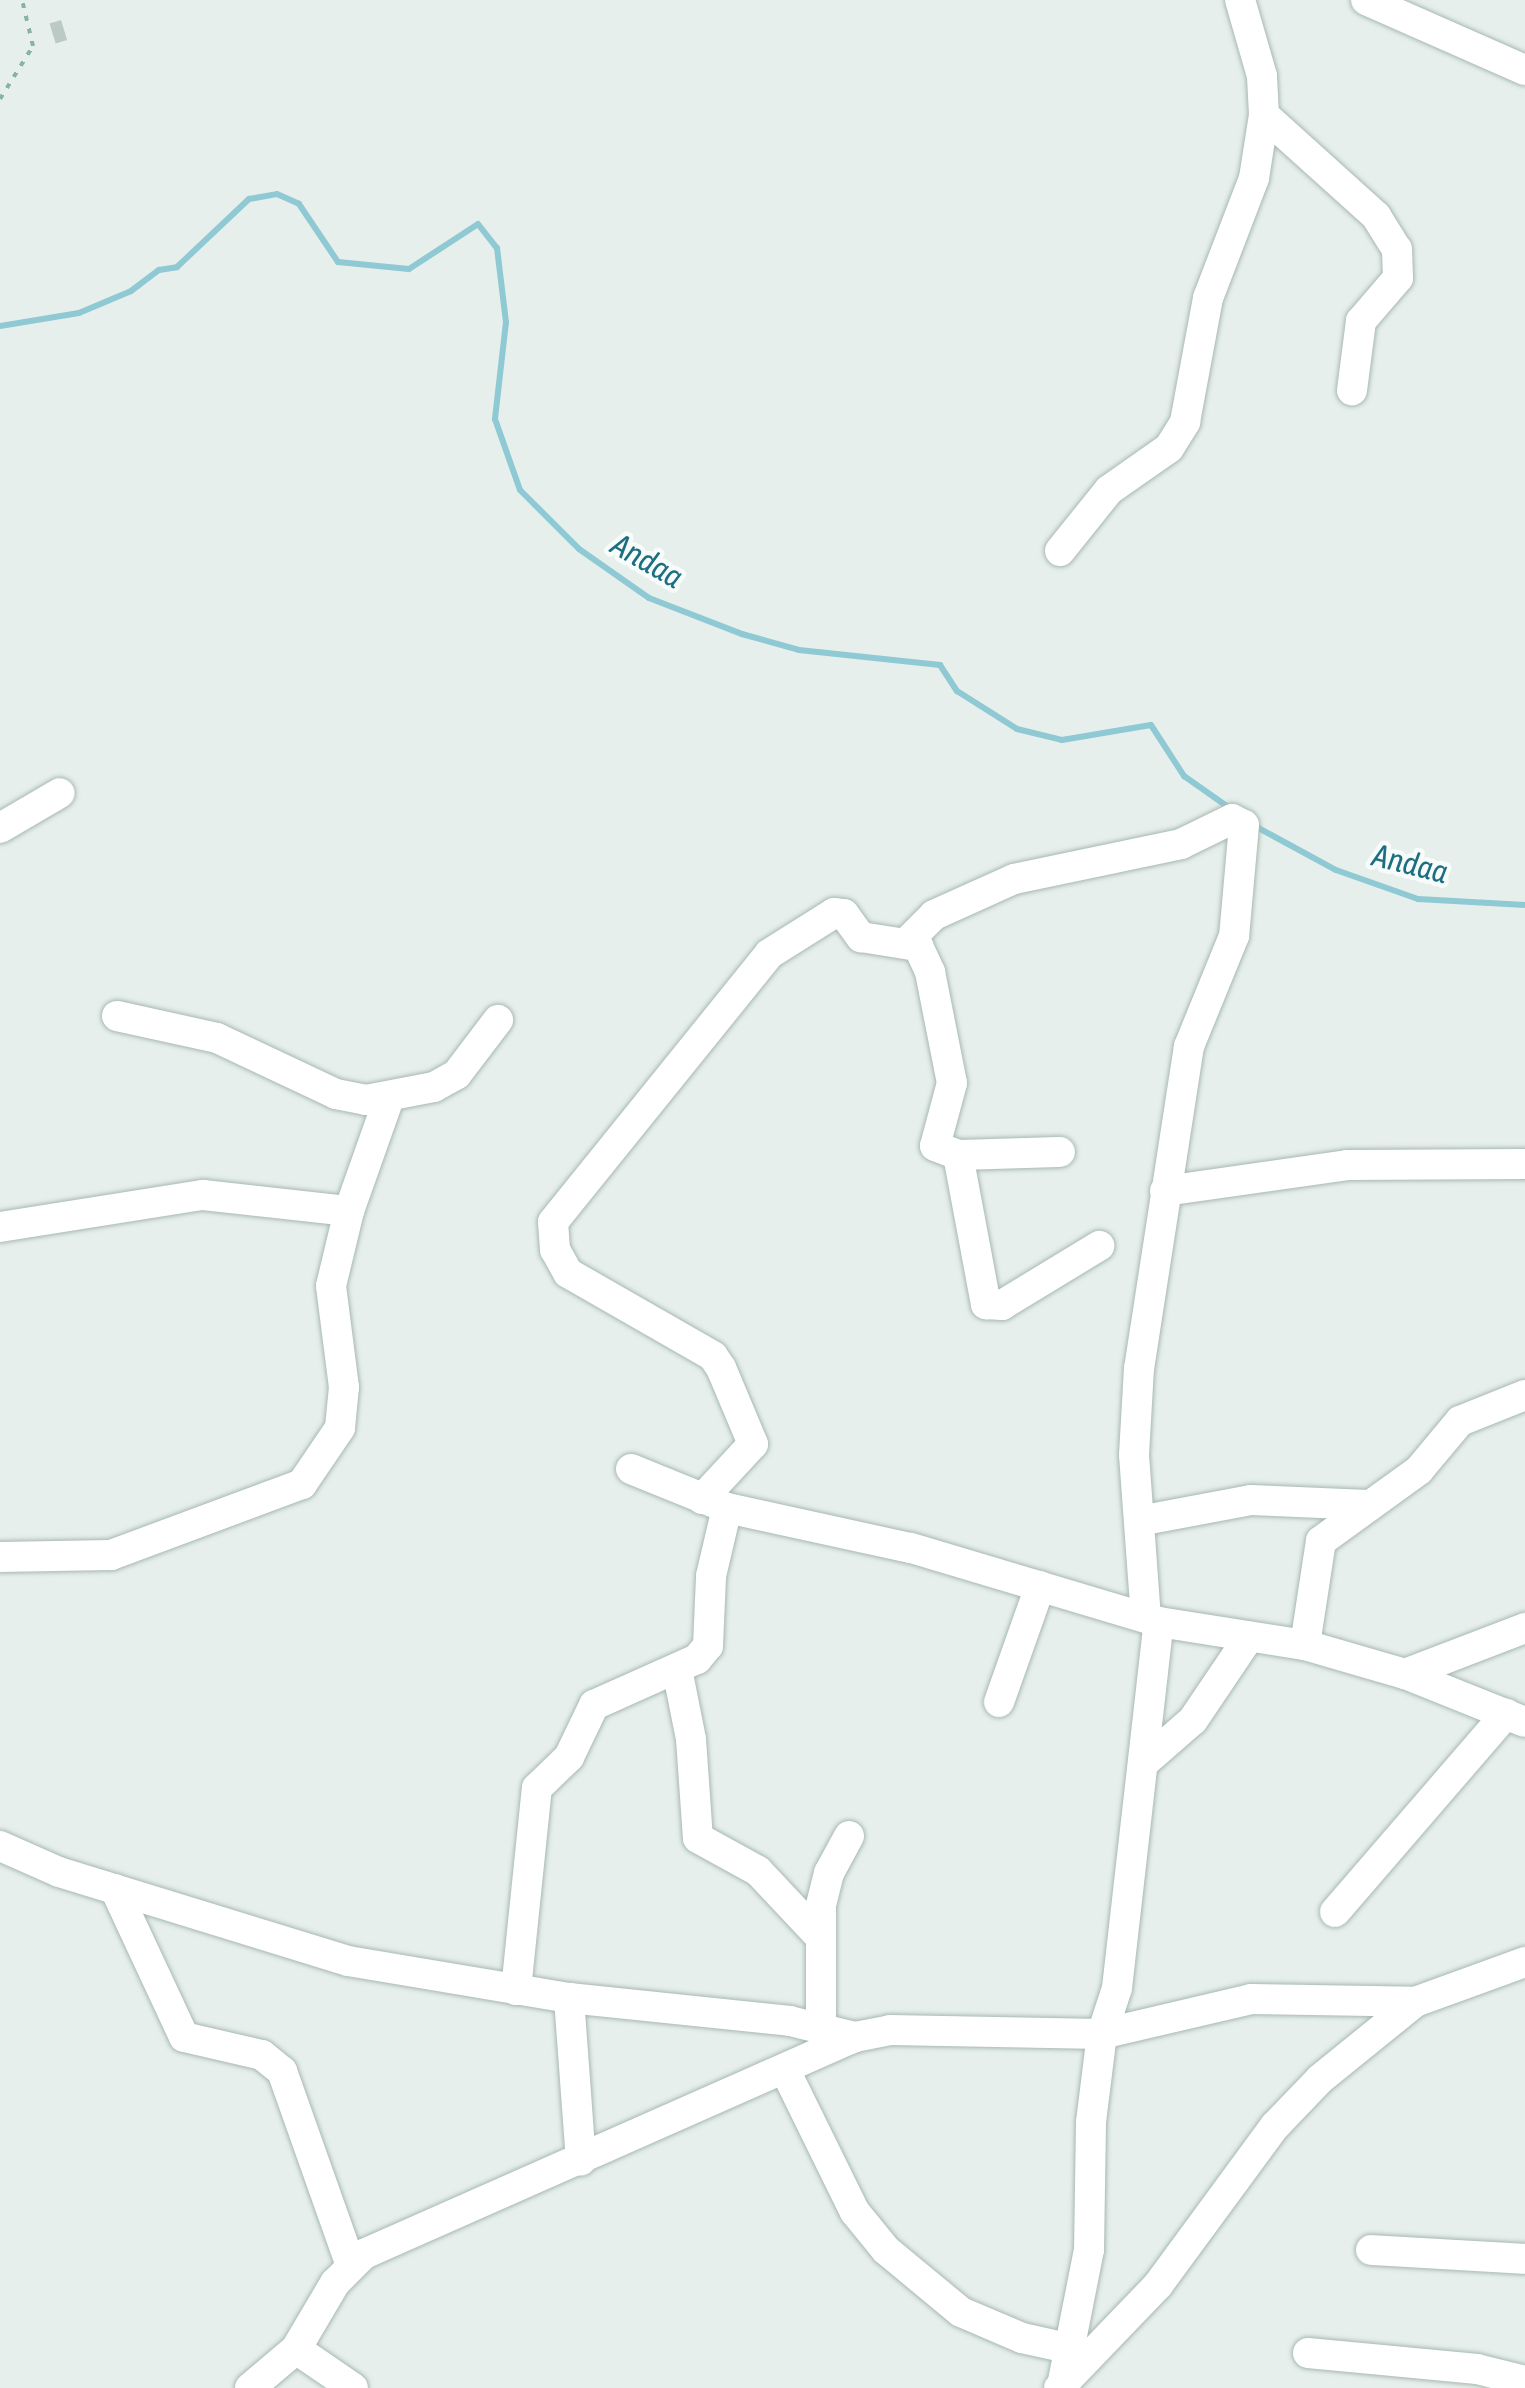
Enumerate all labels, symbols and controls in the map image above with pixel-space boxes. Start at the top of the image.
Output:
water label: Andaa [604,525,690,597]
water label: Andaa [1368,836,1452,892]

